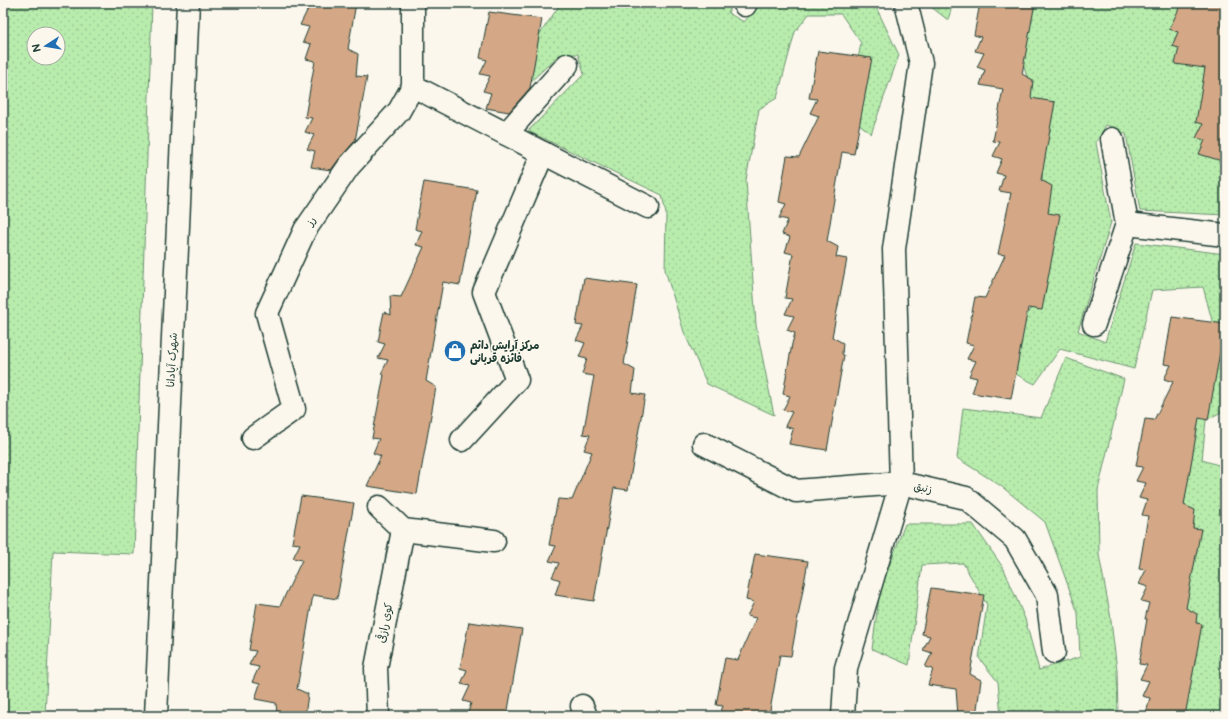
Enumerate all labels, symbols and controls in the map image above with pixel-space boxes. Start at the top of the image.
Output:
north arrow [26,26,66,66]
text: N [29,43,44,53]
street label: رز [303,214,319,229]
street label: شهرک آپادانا [164,332,180,388]
shop icon: مرکز آرایش دائم فائزه قربانی [442,338,468,364]
place label: مرکز آرایش دائم فائزه قربانی [470,339,539,366]
street label: زنبق [912,480,933,497]
street label: کوی رازقی [374,601,396,644]

